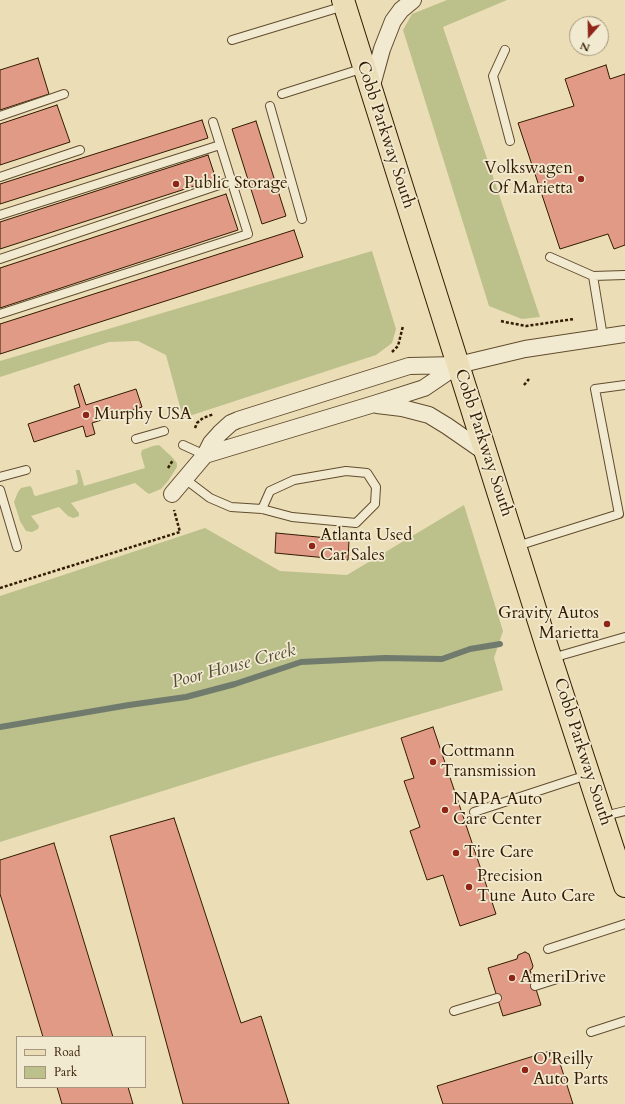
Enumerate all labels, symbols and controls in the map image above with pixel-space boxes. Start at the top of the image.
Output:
north arrow [569,16,609,56]
text: N [578,38,592,55]
street label: Cobb Parkway South [352,59,418,211]
place label: Volkswagen Of Marietta [484,159,573,199]
place label: Public Storage [184,174,288,194]
marker: Volkswagen Of Marietta [576,174,586,184]
marker: Public Storage [171,179,181,189]
street label: Cobb Parkway South [450,367,516,519]
place label: Murphy USA [94,405,192,425]
marker: Murphy USA [81,410,91,420]
place label: Atlanta Used Car Sales [320,526,412,566]
marker: Atlanta Used Car Sales [307,541,317,551]
place label: Gravity Autos Marietta [498,604,599,644]
marker: Gravity Autos Marietta [602,619,612,629]
water label: Poor House Creek [170,640,298,694]
street label: Cobb Parkway South [549,676,615,828]
place label: Cottmann Transmission [441,742,537,782]
marker: Cottmann Transmission [428,757,438,767]
place label: NAPA Auto Care Center [453,790,542,830]
marker: NAPA Auto Care Center [440,805,450,815]
place label: Tire Care [464,843,534,863]
marker: Tire Care [451,848,461,858]
place label: Precision Tune Auto Care [477,867,596,907]
marker: Precision Tune Auto Care [464,882,474,892]
place label: AmeriDrive [520,968,606,988]
marker: AmeriDrive [507,973,517,983]
legend [16,1036,146,1088]
text: Road [54,1044,80,1060]
place label: O'Reilly Auto Parts [533,1050,608,1090]
text: Park [54,1064,77,1080]
marker: O'Reilly Auto Parts [520,1065,530,1075]

